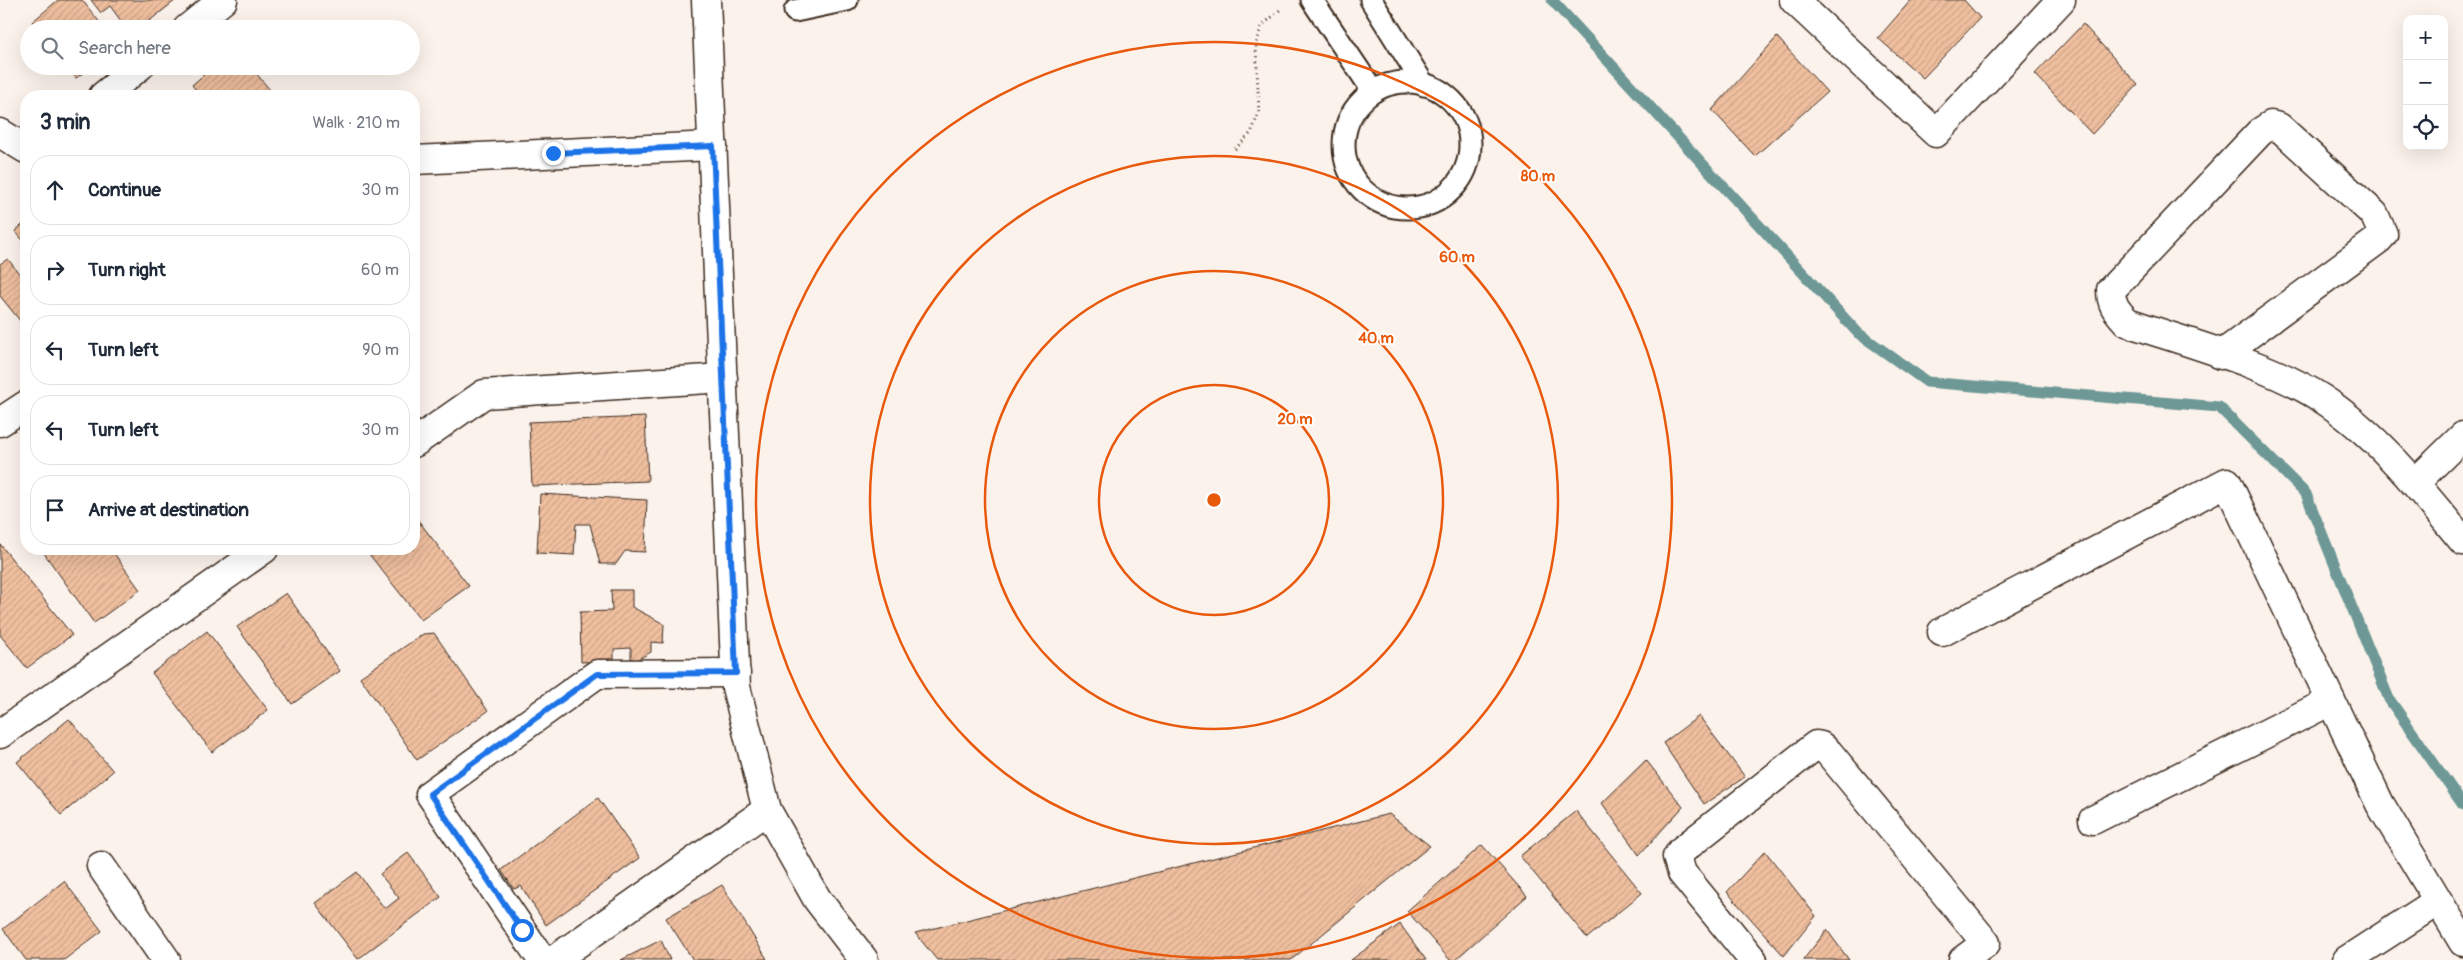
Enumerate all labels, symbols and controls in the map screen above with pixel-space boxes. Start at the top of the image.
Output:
map controls [2403,15,2448,150]
button: + [2403,15,2448,60]
search box [20,20,420,75]
icon: search [38,34,66,62]
text: Search here [78,36,171,60]
button: − [2403,60,2448,105]
button: locate [2403,105,2448,150]
text: 3 min [40,109,90,136]
text: Walk · 210 m [312,113,400,133]
route end [542,142,565,165]
text: 80 m [1521,167,1555,186]
icon: ahead [41,176,69,204]
text: Continue [88,178,161,202]
text: 30 m [361,180,399,200]
text: 60 m [1439,248,1475,267]
icon: right [41,256,69,284]
text: Turn right [88,258,166,282]
text: 60 m [361,260,399,280]
text: 40 m [1358,329,1394,348]
icon: left [41,336,69,364]
text: Turn left [88,338,158,362]
text: 90 m [362,340,399,360]
text: 20 m [1277,410,1313,429]
icon: left [41,416,69,444]
text: Turn left [88,418,158,442]
text: 30 m [361,420,399,440]
centre of rings [1205,491,1223,509]
icon: arrive [41,496,69,524]
text: Arrive at destination [88,498,249,522]
route start [511,919,534,942]

